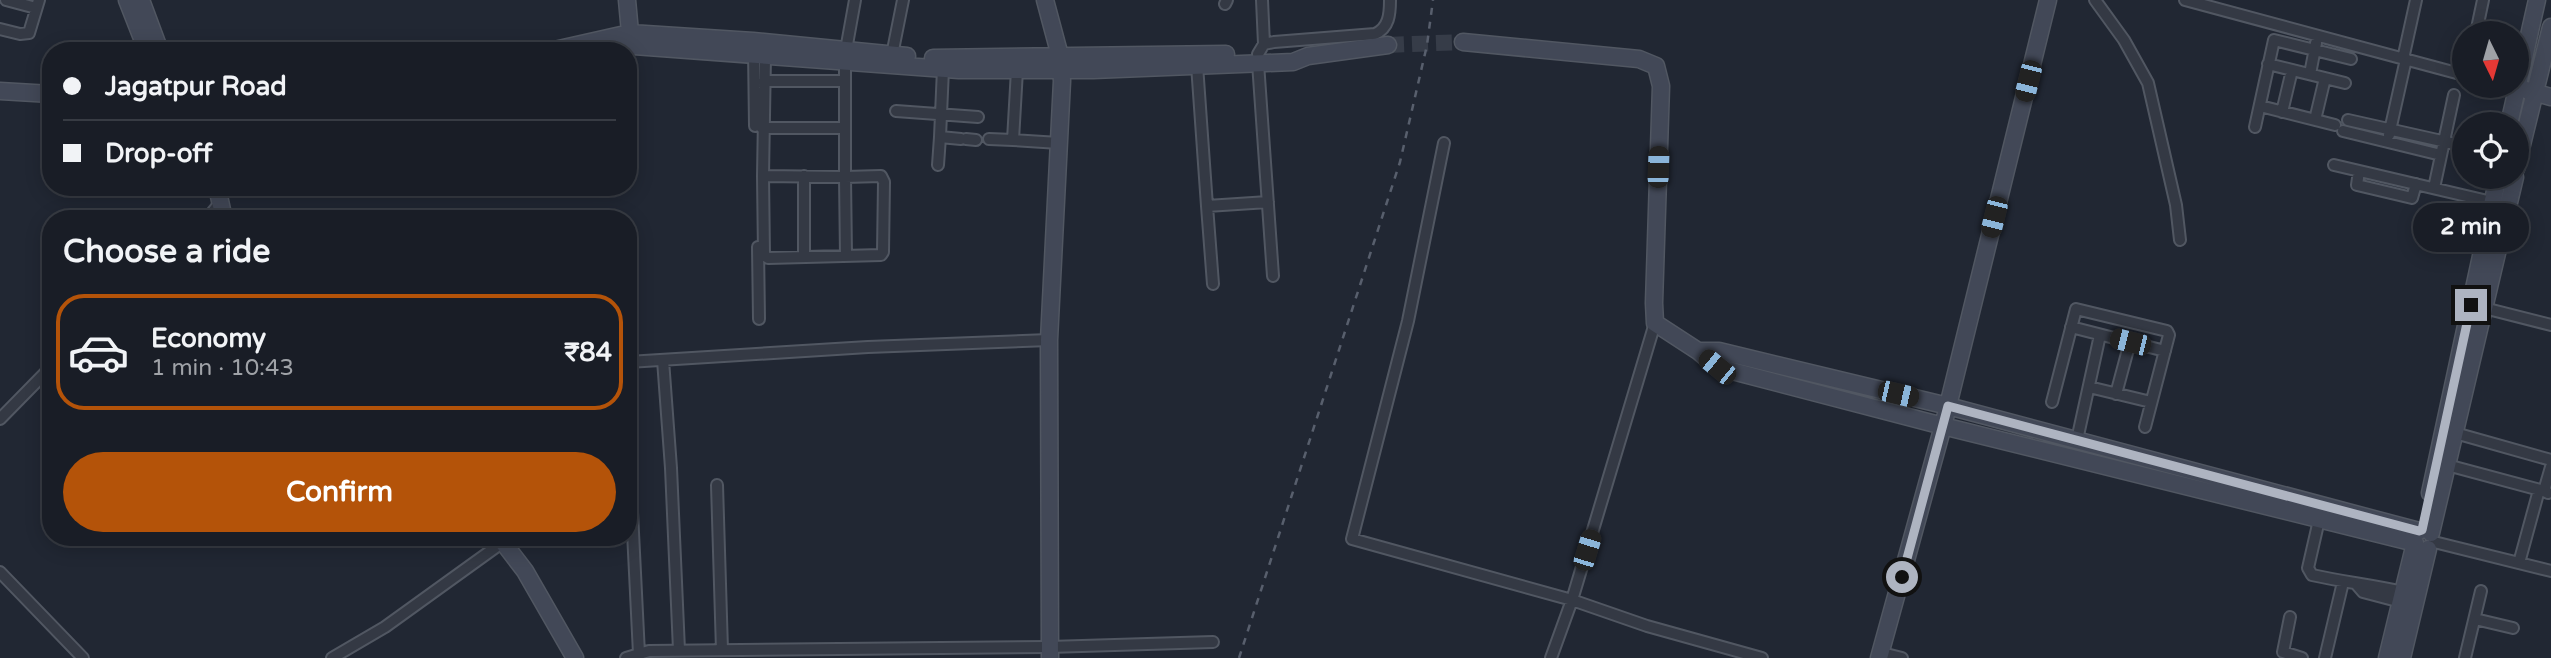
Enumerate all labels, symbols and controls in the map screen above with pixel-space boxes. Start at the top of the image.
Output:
north arrow [2452,21,2529,98]
map controls [2452,21,2529,189]
car [2013,58,2044,104]
text: Jagatpur Road [105,71,287,102]
button: locate [2452,112,2529,189]
text: Drop-off [105,138,212,169]
car [1647,146,1670,188]
car [1979,194,2010,240]
callout: 2 min [2413,204,2529,252]
text: 2 min [2440,213,2502,241]
text: Choose a ride [63,233,270,271]
route end [2455,289,2487,321]
icon: car [67,321,130,384]
text: Economy [151,323,266,354]
car [2108,327,2153,357]
text: ₹84 [564,337,612,368]
car [1695,346,1740,388]
text: 1 min · 10:43 [151,354,294,382]
car [1876,379,1921,409]
button: Confirm [63,452,616,532]
car [1571,527,1604,573]
route start [1886,561,1918,593]

